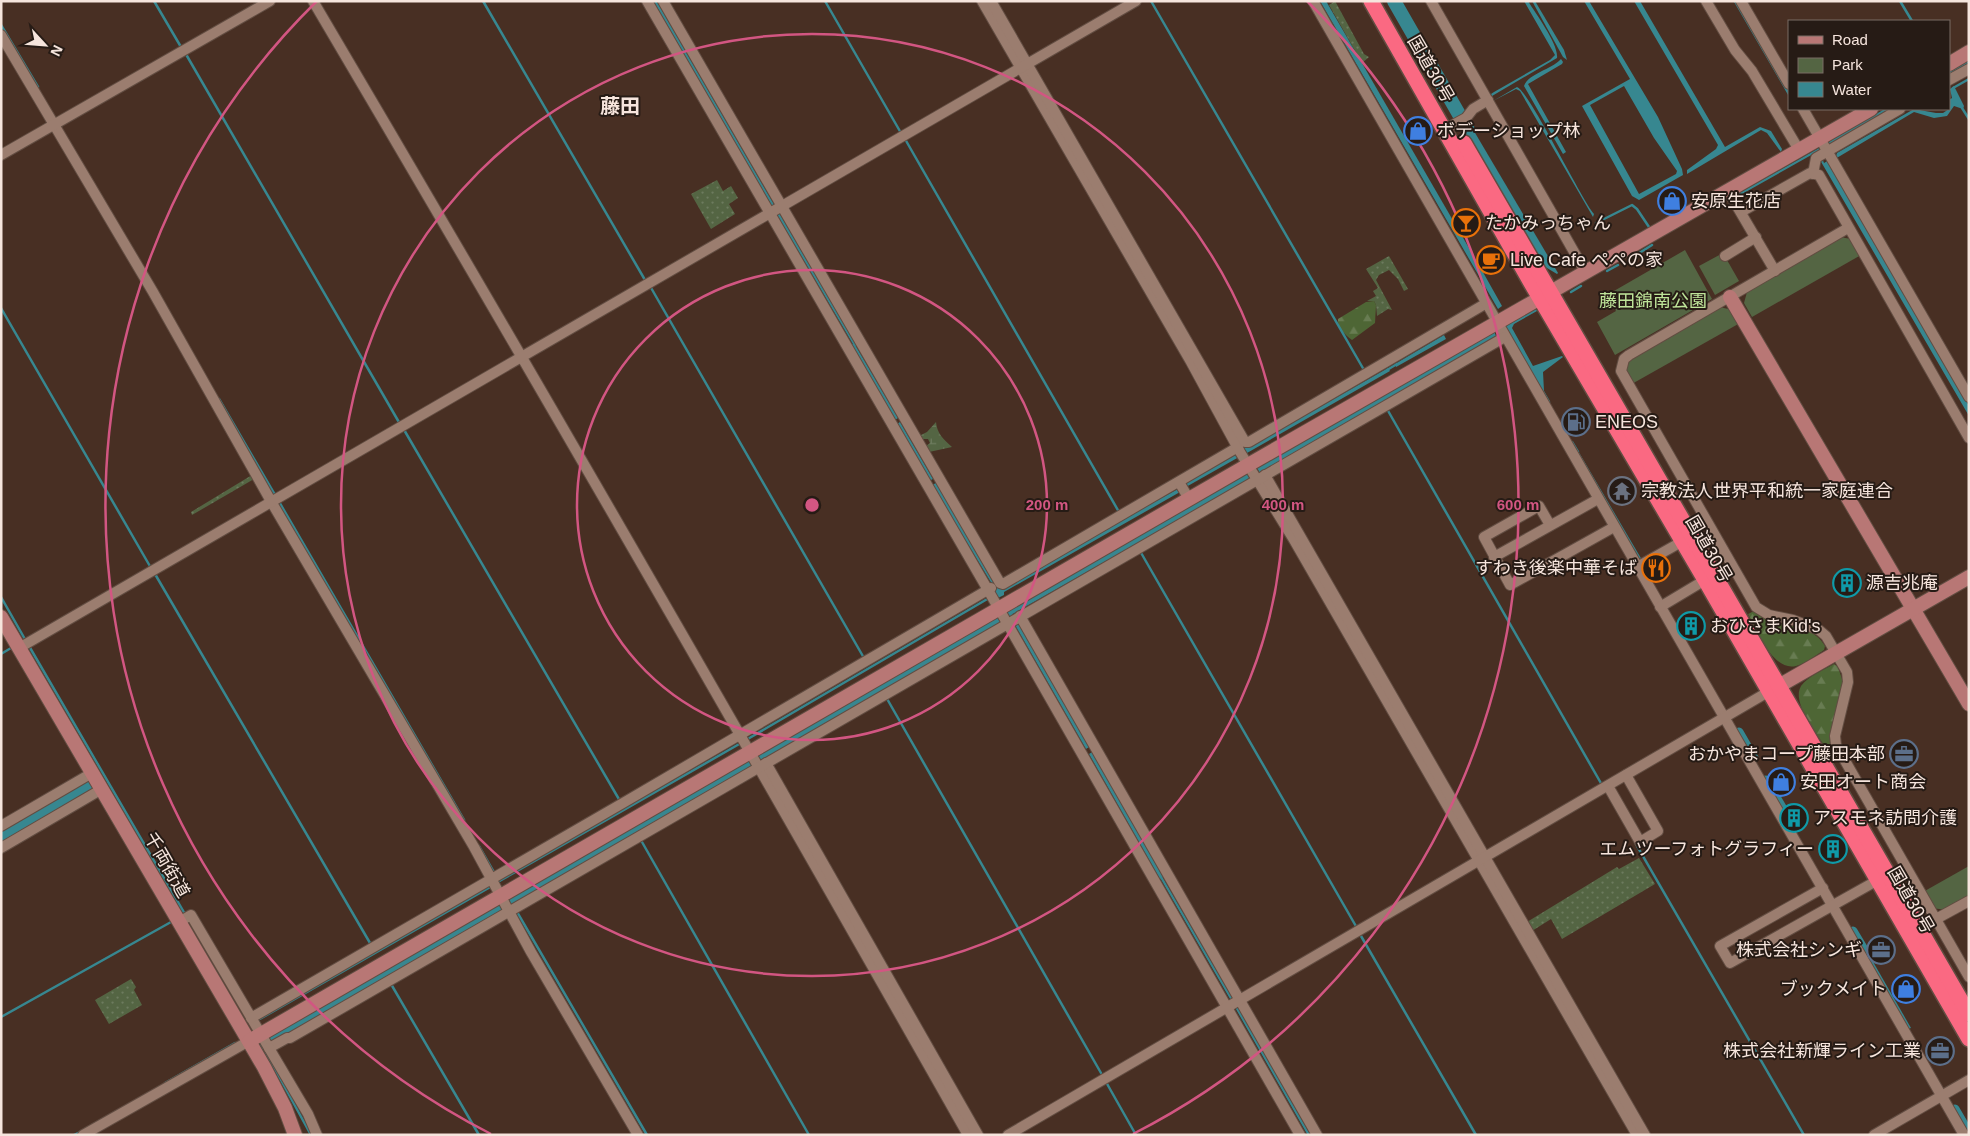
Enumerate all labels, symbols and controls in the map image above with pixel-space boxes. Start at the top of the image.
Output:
north arrow [20,20,70,70]
legend [1788,20,1950,110]
text: Road [1832,31,1868,48]
street label: 国道30号 [1404,32,1458,106]
text: N [47,43,66,59]
text: Park [1832,56,1863,73]
text: Water [1832,81,1871,98]
district label: 藤田 [600,95,640,117]
shop icon: ボデーショップ林 [1403,116,1433,146]
place label: ボデーショップ林 [1437,121,1581,141]
shop icon: 安原生花店 [1657,186,1687,216]
place label: 安原生花店 [1691,191,1781,211]
bar icon: たかみっちゃん [1451,208,1481,238]
place label: たかみっちゃん [1485,213,1611,233]
cafe icon: Live Cafe ペペの家 [1476,245,1506,275]
place label: Live Cafe ペペの家 [1510,250,1663,270]
park label: 藤田錦南公園 [1599,291,1707,311]
fuel station icon: ENEOS [1561,407,1591,437]
place label: ENEOS [1595,412,1658,432]
temple icon: 宗教法人世界平和統一家庭連合 [1607,476,1637,506]
place label: 宗教法人世界平和統一家庭連合 [1641,481,1893,501]
centre of rings [803,496,821,514]
text: 200 m [1026,496,1068,513]
text: 400 m [1262,496,1304,513]
text: 600 m [1497,496,1539,513]
street label: 国道30号 [1682,512,1736,586]
restaurant icon: すわき後楽中華そば [1641,553,1671,583]
place label: すわき後楽中華そば [1475,558,1637,578]
building icon: 源吉兆庵 [1832,568,1862,598]
place label: 源吉兆庵 [1866,573,1938,593]
building icon: おひさまKid's [1676,611,1706,641]
place label: おひさまKid's [1710,616,1820,636]
office icon: おかやまコープ藤田本部 [1889,739,1919,769]
place label: おかやまコープ藤田本部 [1688,744,1885,764]
shop icon: 安田オート商会 [1766,767,1796,797]
place label: 安田オート商会 [1800,772,1926,792]
building icon: アスモネ訪問介護 [1779,803,1809,833]
place label: アスモネ訪問介護 [1813,808,1957,828]
street label: 千両街道 [140,829,194,901]
building icon: エムツーフォトグラフィー [1818,834,1848,864]
place label: エムツーフォトグラフィー [1599,839,1814,859]
street label: 国道30号 [1884,863,1938,937]
office icon: 株式会社シンギ [1866,935,1896,965]
place label: 株式会社シンギ [1736,940,1862,960]
shop icon: ブックメイト [1891,974,1921,1004]
place label: ブックメイト [1780,979,1887,999]
office icon: 株式会社新輝ライン工業 [1925,1036,1955,1066]
place label: 株式会社新輝ライン工業 [1723,1041,1921,1061]

